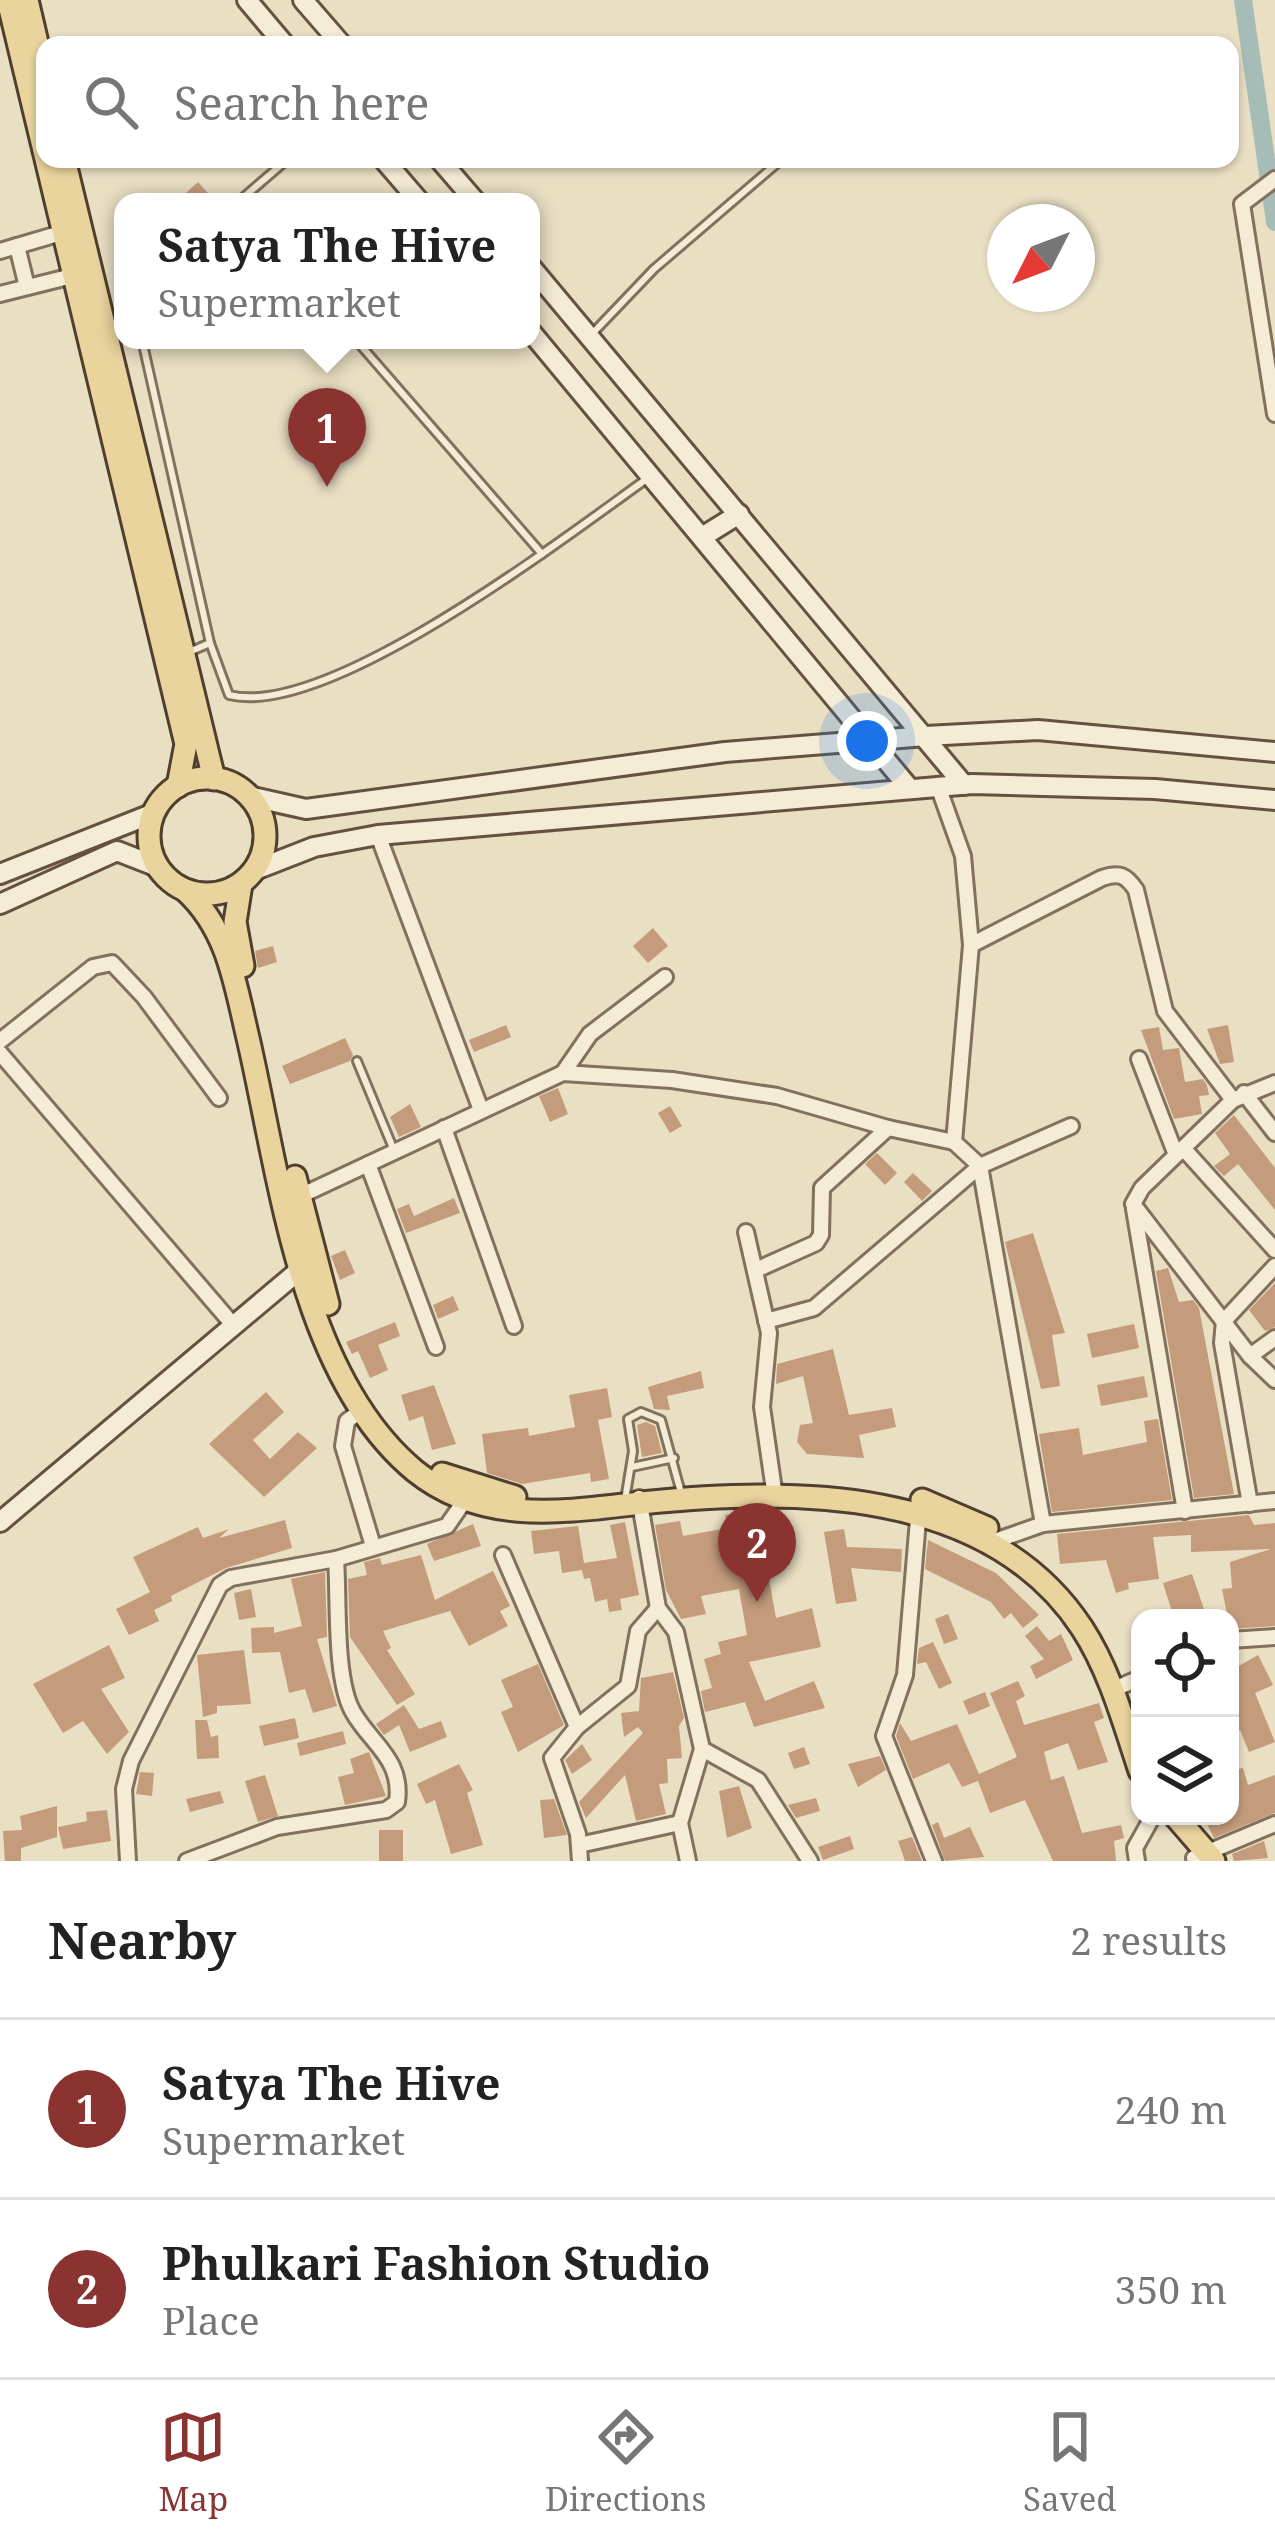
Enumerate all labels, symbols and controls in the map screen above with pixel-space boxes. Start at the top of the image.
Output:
search box [36,36,1239,168]
icon: search [78,69,144,135]
text: Search here [174,72,429,133]
popup [114,193,540,349]
north arrow [987,204,1095,312]
text: Satya The Hive [158,214,496,275]
text: Supermarket [158,275,401,328]
pin: 1 [288,388,366,487]
your location [837,711,897,771]
pin: 2 [718,1503,796,1602]
map controls [1131,1609,1239,1825]
button: locate [1131,1609,1239,1717]
button: layers [1131,1717,1239,1825]
text: Nearby [48,1904,236,1974]
text: 2 results [1070,1913,1227,1966]
text: Satya The Hive [162,2052,501,2113]
text: 1 [76,2082,98,2135]
text: 240 m [1115,2082,1227,2135]
text: Supermarket [162,2113,405,2166]
text: Phulkari Fashion Studio [162,2232,710,2293]
text: 2 [76,2262,98,2315]
text: 350 m [1115,2262,1227,2315]
text: Place [162,2293,260,2346]
tab: Map [158,2404,228,2521]
tab: Directions [545,2404,706,2521]
tab: Saved [1023,2404,1117,2521]

